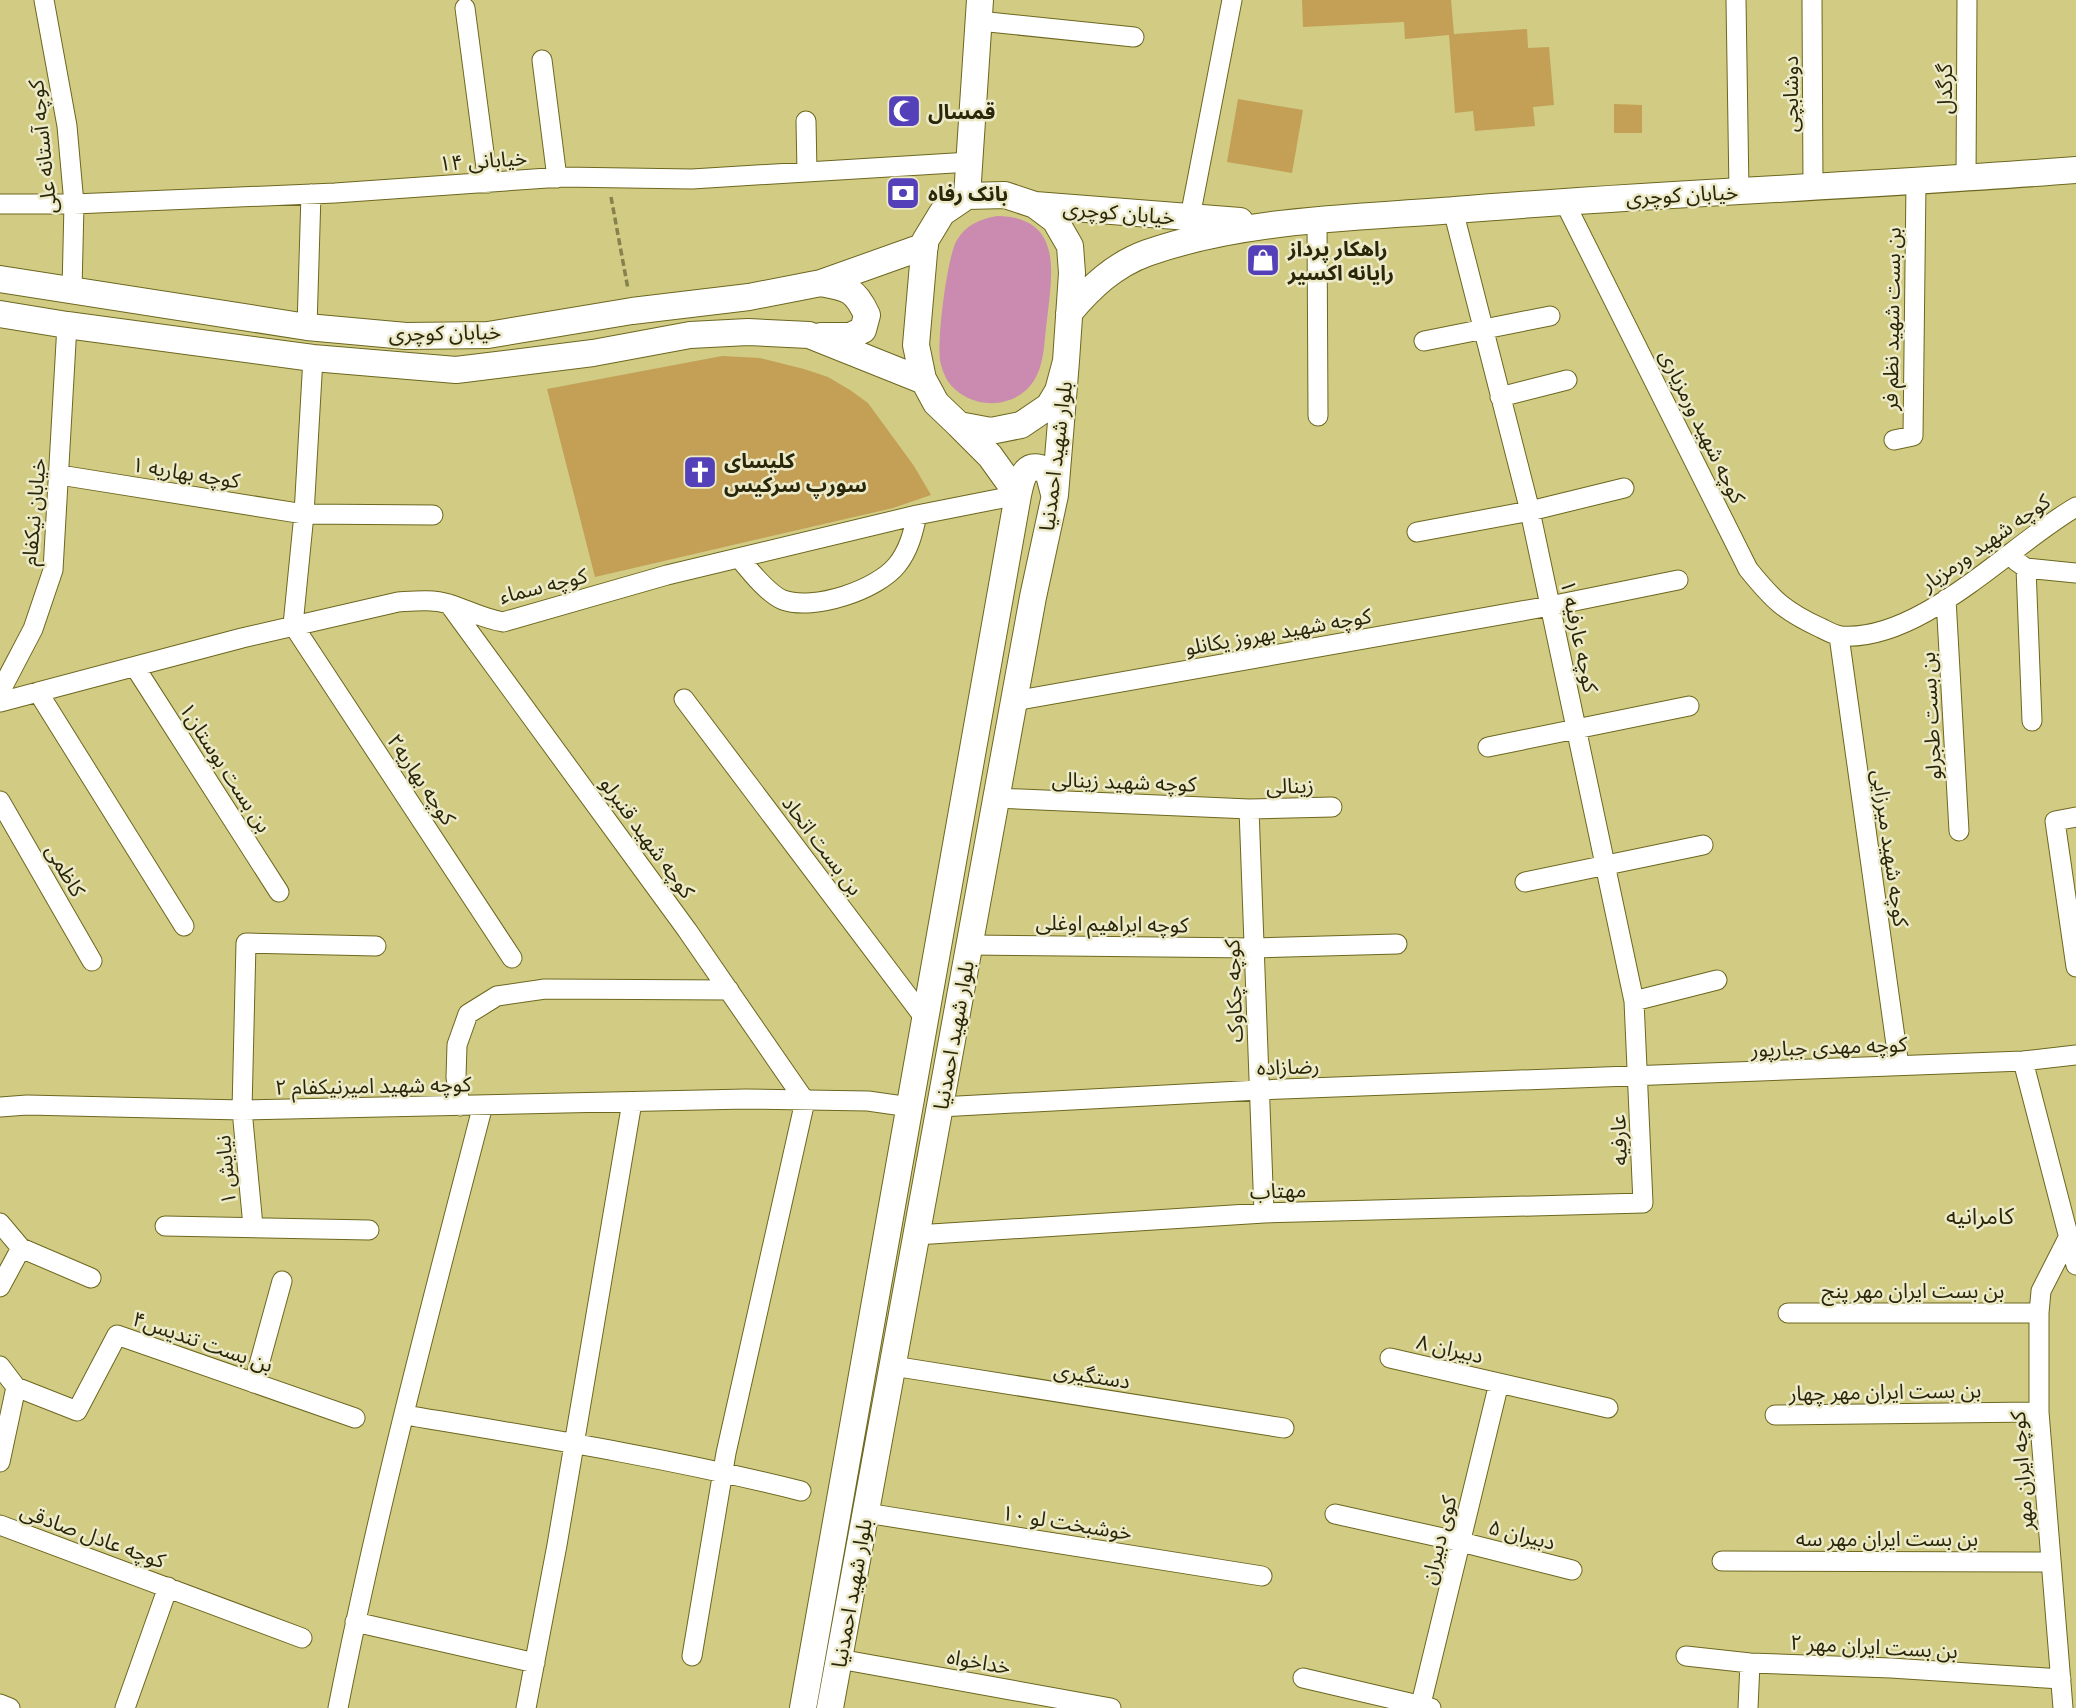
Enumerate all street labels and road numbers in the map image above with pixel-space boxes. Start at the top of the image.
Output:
street label: دوشابچی [1776,56,1804,132]
street label: گرگدل [1930,63,1958,114]
street label: کوچه آستانه علی [21,78,63,215]
street label: خیابانی ۱۴ [438,143,528,177]
street label: خیابان کوچری [1625,177,1739,211]
street label: خیابان کوچری [1062,193,1176,231]
street label: بن بست شهید نظم فر [1875,227,1909,412]
street label: خیابان کوچری [388,317,502,347]
street label: کوچه شهید ورمزیاری [1653,344,1753,508]
street label: بلوار شهید احمدنیا [1032,379,1078,533]
street label: کوچه بهاریه ۱ [130,450,242,494]
street label: خیابان نیکفام [14,457,55,567]
street label: کوچه شهید ورمزیار [1914,487,2056,598]
street label: کوچه سماء [496,561,590,609]
street label: کوچه عارفیه ۱ [1554,577,1606,695]
street label: کوچه شهید بهروز یکانلو [1183,601,1374,661]
street label: بن بست طجرلو [1913,651,1947,781]
street label: بن بست بوستان۱ [173,697,279,837]
street label: کوچه بهاریه۲ [381,728,463,830]
street label: کوچه شهید زینالی [1051,764,1197,798]
street label: کوچه شهید میرزایی [1866,768,1916,929]
street label: کوچه شهید قنبرلو [594,770,702,904]
street label: زینالی [1266,771,1314,799]
street label: بن بست اتحاد [776,789,870,901]
street label: کاظمی [40,839,92,902]
street label: کوچه ابراهیم اوغلی [1035,908,1189,940]
street label: کوچه چکاوک [1217,939,1249,1043]
street label: بلوار شهید احمدنیا [926,958,980,1112]
street label: کوچه مهدی جبارپور [1749,1029,1908,1063]
street label: رضازاده [1256,1051,1320,1081]
street label: کوچه شهید امیرنیکفام ۲ [275,1069,472,1104]
street label: عارفیه [1603,1114,1633,1166]
street label: نیایش ۱ [208,1134,242,1206]
street label: مهتاب [1249,1175,1307,1205]
street label: بن بست ایران مهر پنج [1822,1276,2004,1306]
street label: بن بست تندیس۴ [129,1304,277,1378]
street label: دبیران ۸ [1414,1327,1486,1369]
street label: دستگیری [1052,1355,1132,1395]
street label: بن بست ایران مهر چهار [1788,1375,1981,1407]
street label: کوچه ایران مهر [2003,1410,2039,1533]
street label: کوی دبیران [1414,1493,1463,1587]
street label: کوچه عادل صادقی [17,1496,170,1574]
street label: خوشبخت لو ۱۰ [1000,1498,1134,1546]
street label: دبیران ۵ [1486,1512,1558,1556]
street label: بلوار شهید احمدنیا [824,1516,878,1670]
street label: بن بست ایران مهر سه [1796,1524,1978,1552]
street label: ۲ بن بست ایران مهر [1790,1628,1958,1664]
street label: خداخواه [945,1642,1013,1680]

